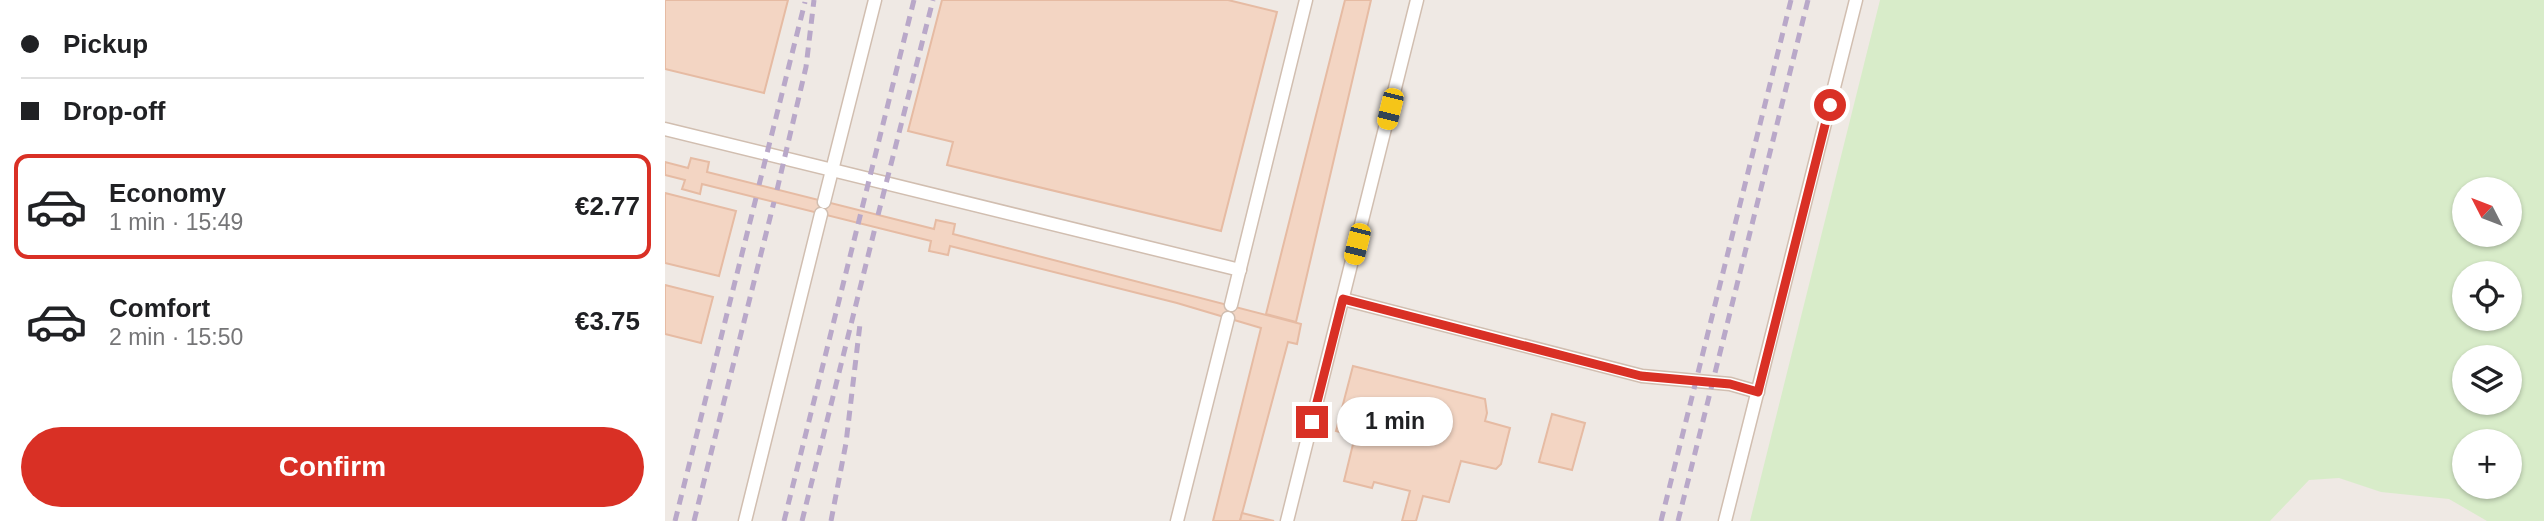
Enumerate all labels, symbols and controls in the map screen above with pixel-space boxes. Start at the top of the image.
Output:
text: Pickup [63,29,148,59]
car [1375,86,1406,132]
route start [1814,89,1846,121]
text: Drop-off [63,96,166,126]
icon: car [25,175,88,238]
north arrow [2452,177,2522,247]
map controls [2452,177,2522,499]
text: Economy [109,178,226,208]
text: €2.77 [575,191,640,221]
text: 1 min · 15:49 [109,209,243,235]
car [1342,221,1373,267]
button: locate [2452,261,2522,331]
icon: car [25,290,88,353]
text: Comfort [109,293,210,323]
text: €3.75 [575,306,640,336]
text: 2 min · 15:50 [109,324,243,350]
button: layers [2452,345,2522,415]
callout: 1 min [1337,398,1452,446]
route end [1296,406,1328,438]
text: 1 min [1365,408,1425,434]
button: Confirm [21,427,644,507]
button: + [2452,429,2522,499]

